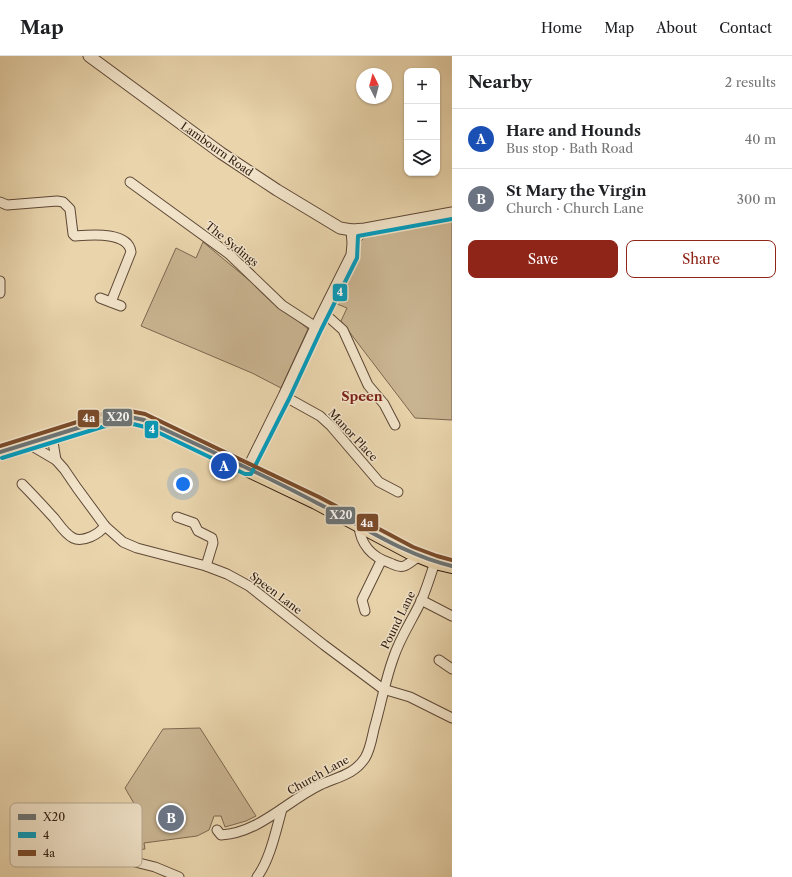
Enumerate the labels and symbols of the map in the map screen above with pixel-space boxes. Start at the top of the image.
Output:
north arrow [356,68,392,104]
street label: Lambourn Road [178,119,256,179]
street label: The Sydings [203,218,261,270]
line badge: 4 [332,283,348,302]
text: 4 [337,285,344,299]
district label: Speen [341,388,383,404]
street label: Manor Place [325,406,381,464]
line badge: X20 [102,408,133,427]
line badge: 4a [77,409,100,428]
text: X20 [106,410,129,424]
text: 4a [83,411,96,425]
line badge: 4 [144,420,159,439]
text: 4 [149,422,156,436]
pin: A [211,451,237,481]
your location [173,474,193,494]
line badge: X20 [325,506,356,525]
text: X20 [329,508,352,522]
line badge: 4a [356,513,379,532]
text: 4a [361,516,374,530]
street label: Speen Lane [247,569,305,617]
street label: Pound Lane [378,589,418,651]
street label: Church Lane [285,752,351,798]
legend [10,803,142,867]
pin: B [158,803,184,833]
text: X20 [42,810,65,824]
text: 4 [43,828,49,842]
text: 4a [43,846,55,860]

